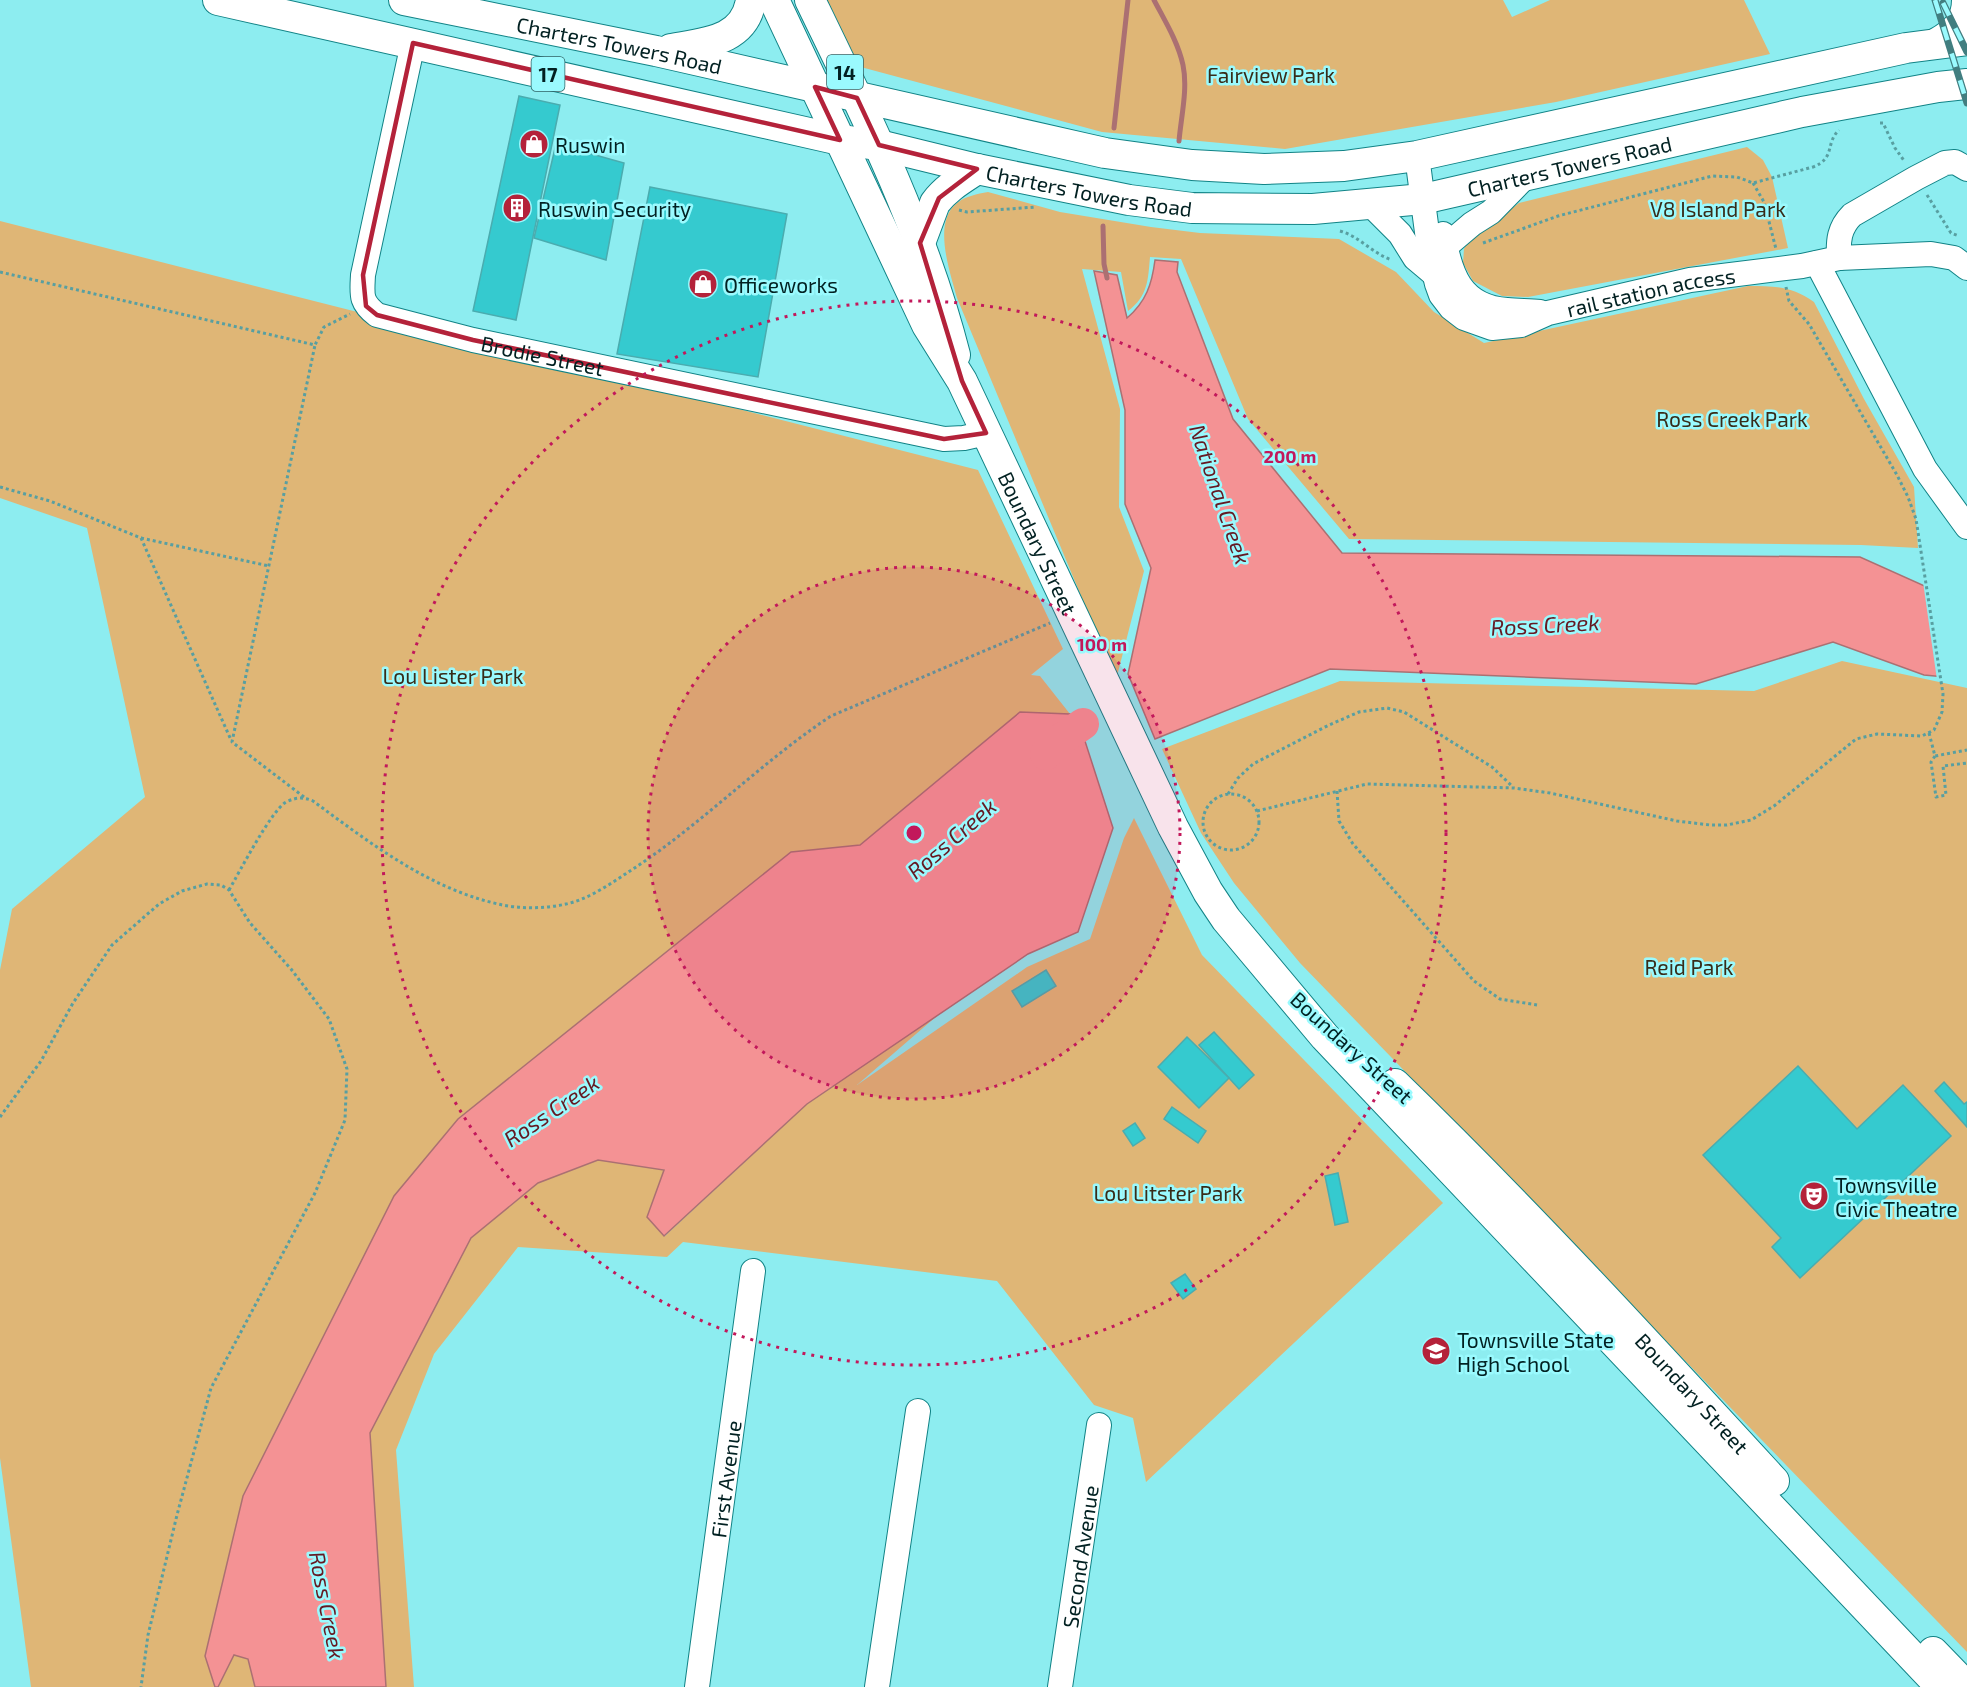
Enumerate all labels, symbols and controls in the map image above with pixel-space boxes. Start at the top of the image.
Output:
street label: Charters Towers Road [515,11,725,78]
road number: 14 [827,55,863,89]
road number: 17 [532,57,564,91]
park label: Fairview Park [1207,62,1335,87]
shop icon: Ruswin [518,128,550,160]
street label: Charters Towers Road [1465,130,1674,201]
place label: Ruswin [555,132,625,157]
street label: Charters Towers Road [984,159,1194,220]
building icon: Ruswin Security [501,192,533,224]
place label: Ruswin Security [538,196,691,221]
park label: V8 Island Park [1650,196,1786,221]
street label: rail station access [1564,262,1737,321]
shop icon: Officeworks [687,268,719,300]
place label: Officeworks [724,272,838,297]
street label: Brodie Street [479,330,606,380]
park label: Ross Creek Park [1656,406,1808,431]
water label: National Creek [1185,421,1257,567]
text: 200 m [1264,445,1316,467]
street label: Boundary Street [994,467,1083,618]
water label: Ross Creek [1490,608,1600,640]
text: 100 m [1077,633,1127,655]
park label: Lou Lister Park [383,663,524,688]
water label: Ross Creek [901,792,1001,884]
centre of rings [904,823,924,843]
park label: Reid Park [1644,954,1734,979]
street label: Boundary Street [1286,986,1418,1108]
water label: Ross Creek [498,1069,604,1151]
place label: Townsville Civic Theatre [1835,1172,1958,1221]
park label: Lou Litster Park [1094,1180,1243,1205]
theatre icon: Townsville Civic Theatre [1798,1180,1830,1212]
place label: Townsville State High School [1457,1327,1614,1376]
street label: Boundary Street [1631,1327,1754,1458]
school or university icon: Townsville State High School [1420,1335,1452,1367]
street label: First Avenue [705,1419,745,1539]
street label: Second Avenue [1056,1483,1102,1629]
water label: Ross Creek [305,1549,351,1661]

